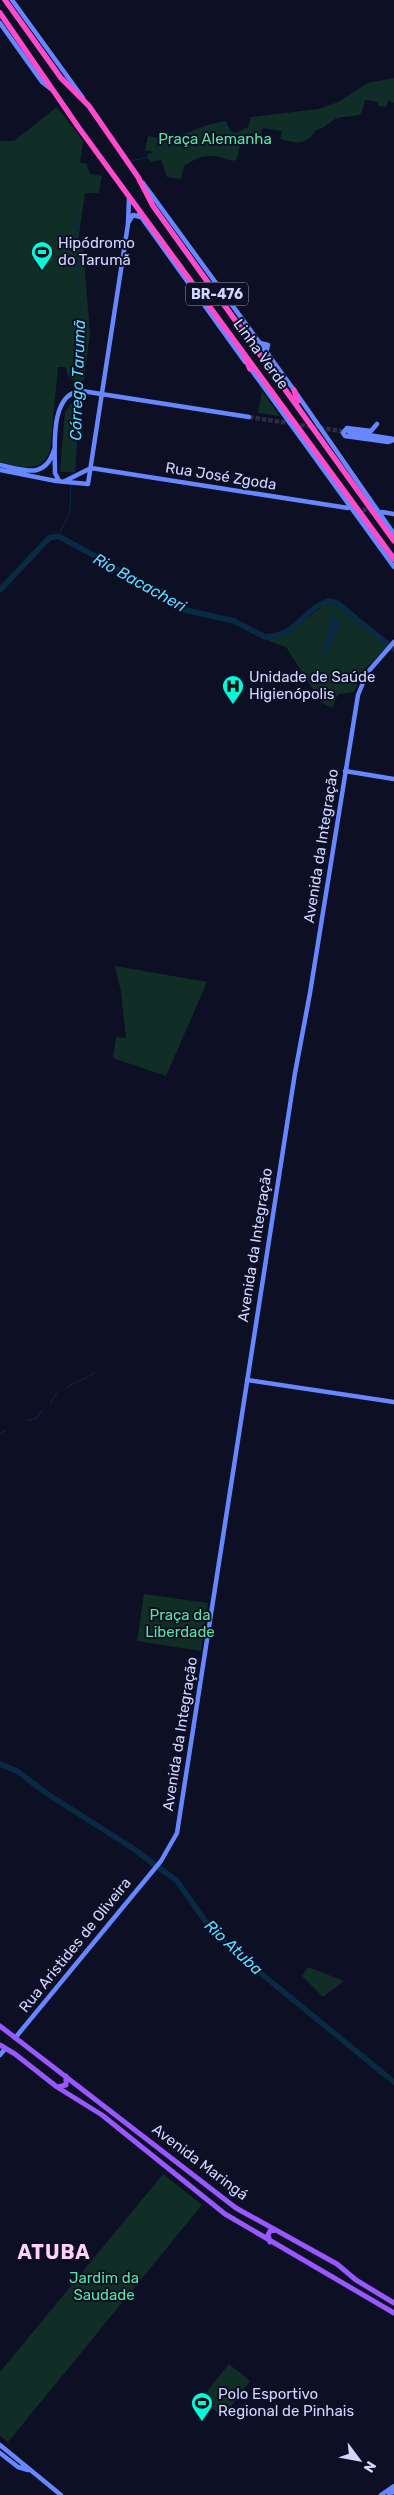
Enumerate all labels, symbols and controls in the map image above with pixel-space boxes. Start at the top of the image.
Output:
park label: Praça Alemanha [158,130,272,148]
place label: Hipódromo do Tarumã [58,234,135,269]
sports icon: Hipódromo do Tarumã [30,240,54,271]
road number: BR-476 [186,282,248,306]
street label: Linha Verde [230,315,292,393]
water label: Córrego Tarumã [66,319,89,441]
street label: Rua José Zgoda [164,458,278,494]
water label: Rio Bacacheri [90,549,191,616]
place label: Unidade de Saúde Higienópolis [249,668,375,703]
hospital icon: Unidade de Saúde Higienópolis [221,674,245,705]
street label: Avenida da Integração [300,768,342,924]
street label: Avenida da Integração [234,1167,276,1323]
park label: Praça da Liberdade [145,1606,215,1641]
street label: Avenida da Integração [159,1656,201,1812]
street label: Rua Aristides de Oliveira [15,1874,135,2016]
water label: Rio Atuba [201,1916,267,1979]
street label: Avenida Maringá [148,2120,252,2204]
district label: ATUBA [17,2240,91,2264]
park label: Jardim da Saudade [69,2269,139,2304]
place label: Polo Esportivo Regional de Pinhais [218,2385,354,2420]
sports icon: Polo Esportivo Regional de Pinhais [190,2391,214,2422]
north arrow [334,2435,384,2485]
text: N [360,2458,379,2475]

